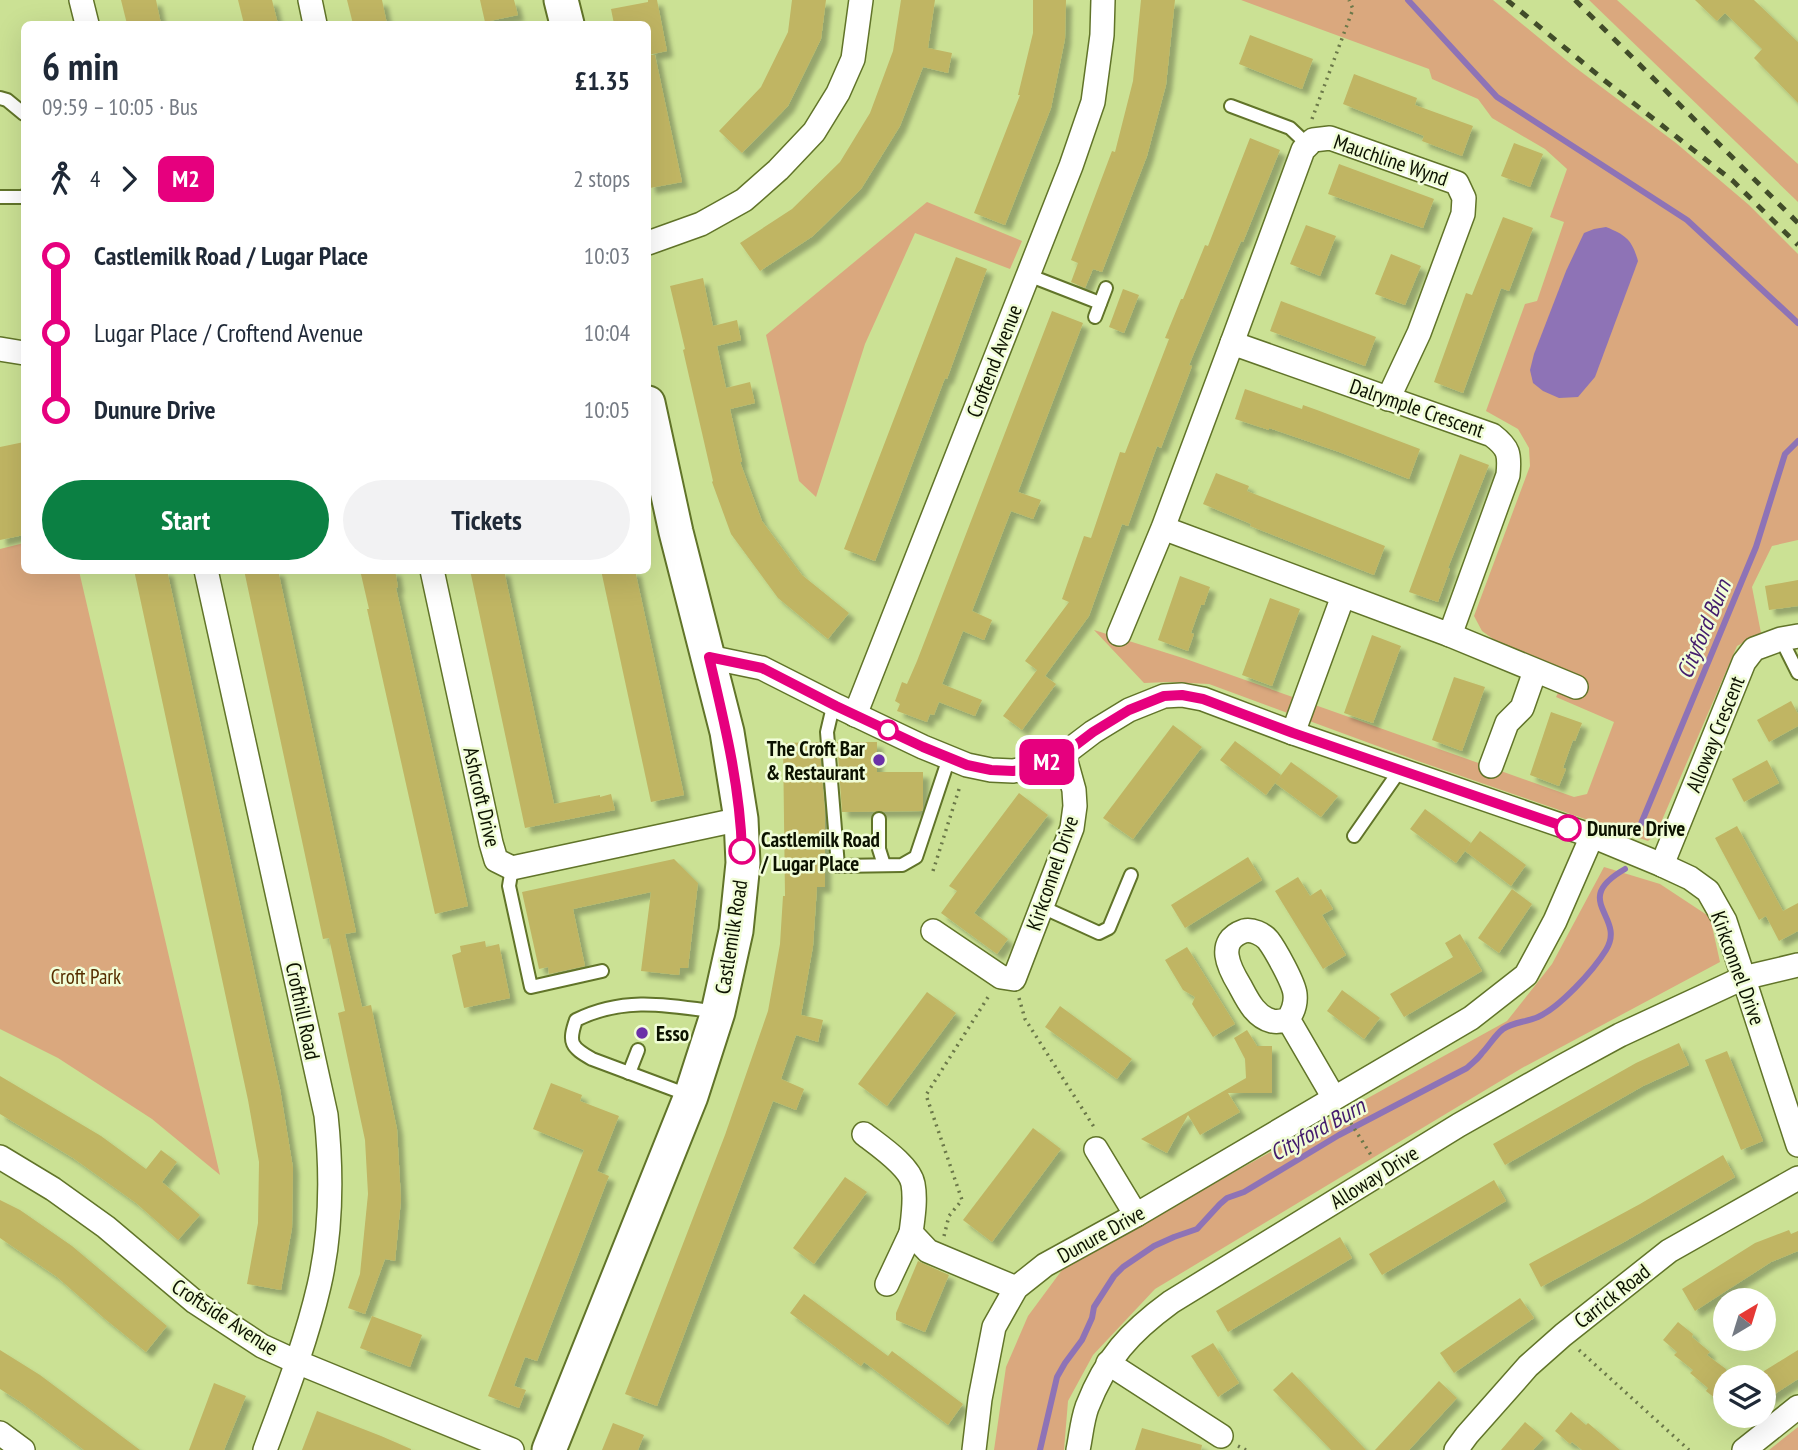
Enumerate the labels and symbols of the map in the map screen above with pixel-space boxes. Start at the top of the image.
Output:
street label: Mauchline Wynd [1330,128,1452,192]
street label: Croftend Avenue [960,301,1028,421]
street label: Dalrymple Crescent [1346,372,1488,444]
water label: Cityford Burn [1669,574,1737,683]
street label: Alloway Crescent [1679,672,1751,796]
unlabelled marker [878,720,898,740]
place label: The Croft Bar & Restaurant [766,735,866,786]
line badge: M2 [1016,739,1078,785]
street label: Ashcroft Drive [457,744,507,850]
marker: The Croft Bar & Restaurant [871,752,887,768]
street label: Kirkconnel Drive [1020,812,1084,934]
marker: Dunure Drive [1555,815,1581,841]
place label: Dunure Drive [1587,815,1685,842]
place label: Castlemilk Road / Lugar Place [760,826,880,877]
marker: Castlemilk Road / Lugar Place [729,838,755,864]
street label: Castlemilk Road [709,878,753,996]
street label: Kirkconnel Drive [1705,907,1771,1029]
street label: Crofthill Road [280,960,326,1062]
park label: Croft Park [51,963,121,990]
place label: Esso [656,1020,689,1047]
marker: Esso [634,1025,650,1041]
water label: Cityford Burn [1264,1090,1371,1167]
street label: Alloway Drive [1325,1139,1423,1215]
street label: Dunure Drive [1053,1199,1149,1269]
street label: Carrick Road [1569,1258,1655,1334]
street label: Croftside Avenue [167,1273,283,1361]
north arrow [1713,1288,1776,1351]

